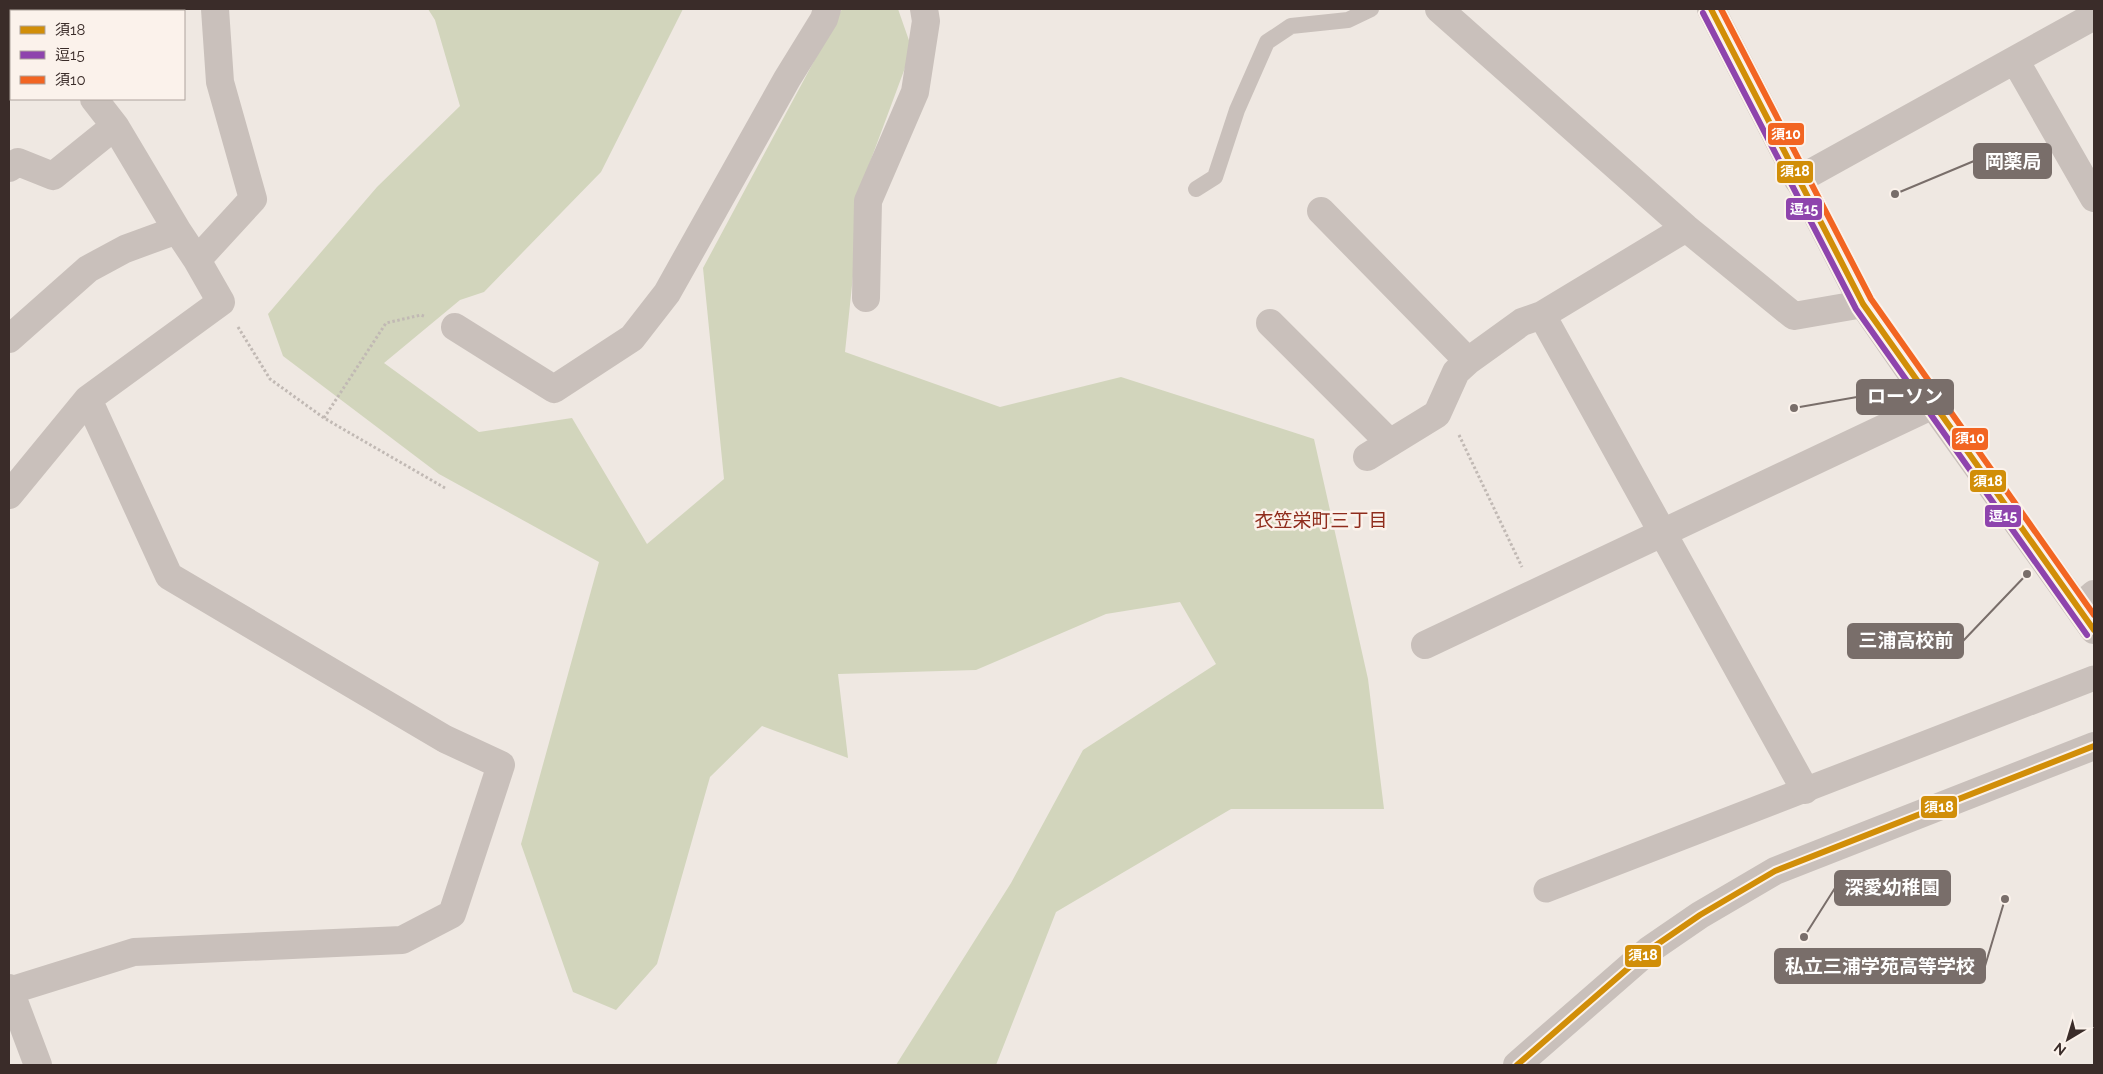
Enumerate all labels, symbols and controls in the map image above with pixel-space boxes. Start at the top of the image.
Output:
legend [10,10,185,100]
text: 須18 [55,21,85,39]
text: 逗15 [55,46,85,64]
text: 須10 [55,71,86,89]
line badge: 須10 [1767,122,1805,146]
text: 須10 [1771,126,1801,142]
callout: 岡薬局 [1974,144,2051,178]
text: 岡薬局 [1984,150,2042,172]
line badge: 須18 [1776,160,1814,184]
text: 須18 [1780,163,1810,179]
line badge: 逗15 [1785,197,1823,221]
text: 逗15 [1790,201,1819,217]
callout: ローソン [1857,380,1953,414]
text: ローソン [1867,385,1943,407]
line badge: 須10 [1951,427,1989,451]
text: 須10 [1955,430,1985,446]
line badge: 須18 [1969,469,2007,493]
text: 須18 [1973,473,2003,489]
line badge: 逗15 [1984,504,2022,528]
text: 逗15 [1989,508,2018,524]
district label: 衣笠栄町三丁目 [1254,509,1388,531]
callout: 三浦高校前 [1848,624,1963,658]
text: 三浦高校前 [1858,629,1954,651]
line badge: 須18 [1920,795,1958,819]
text: 須18 [1924,799,1954,815]
callout: 深愛幼稚園 [1835,871,1950,905]
text: 深愛幼稚園 [1844,876,1940,898]
line badge: 須18 [1624,944,1662,968]
text: 須18 [1628,947,1658,963]
callout: 私立三浦学苑高等学校 [1775,949,1985,983]
text: 私立三浦学苑高等学校 [1785,955,1975,977]
north arrow [2043,1014,2093,1064]
text: N [2051,1040,2069,1059]

